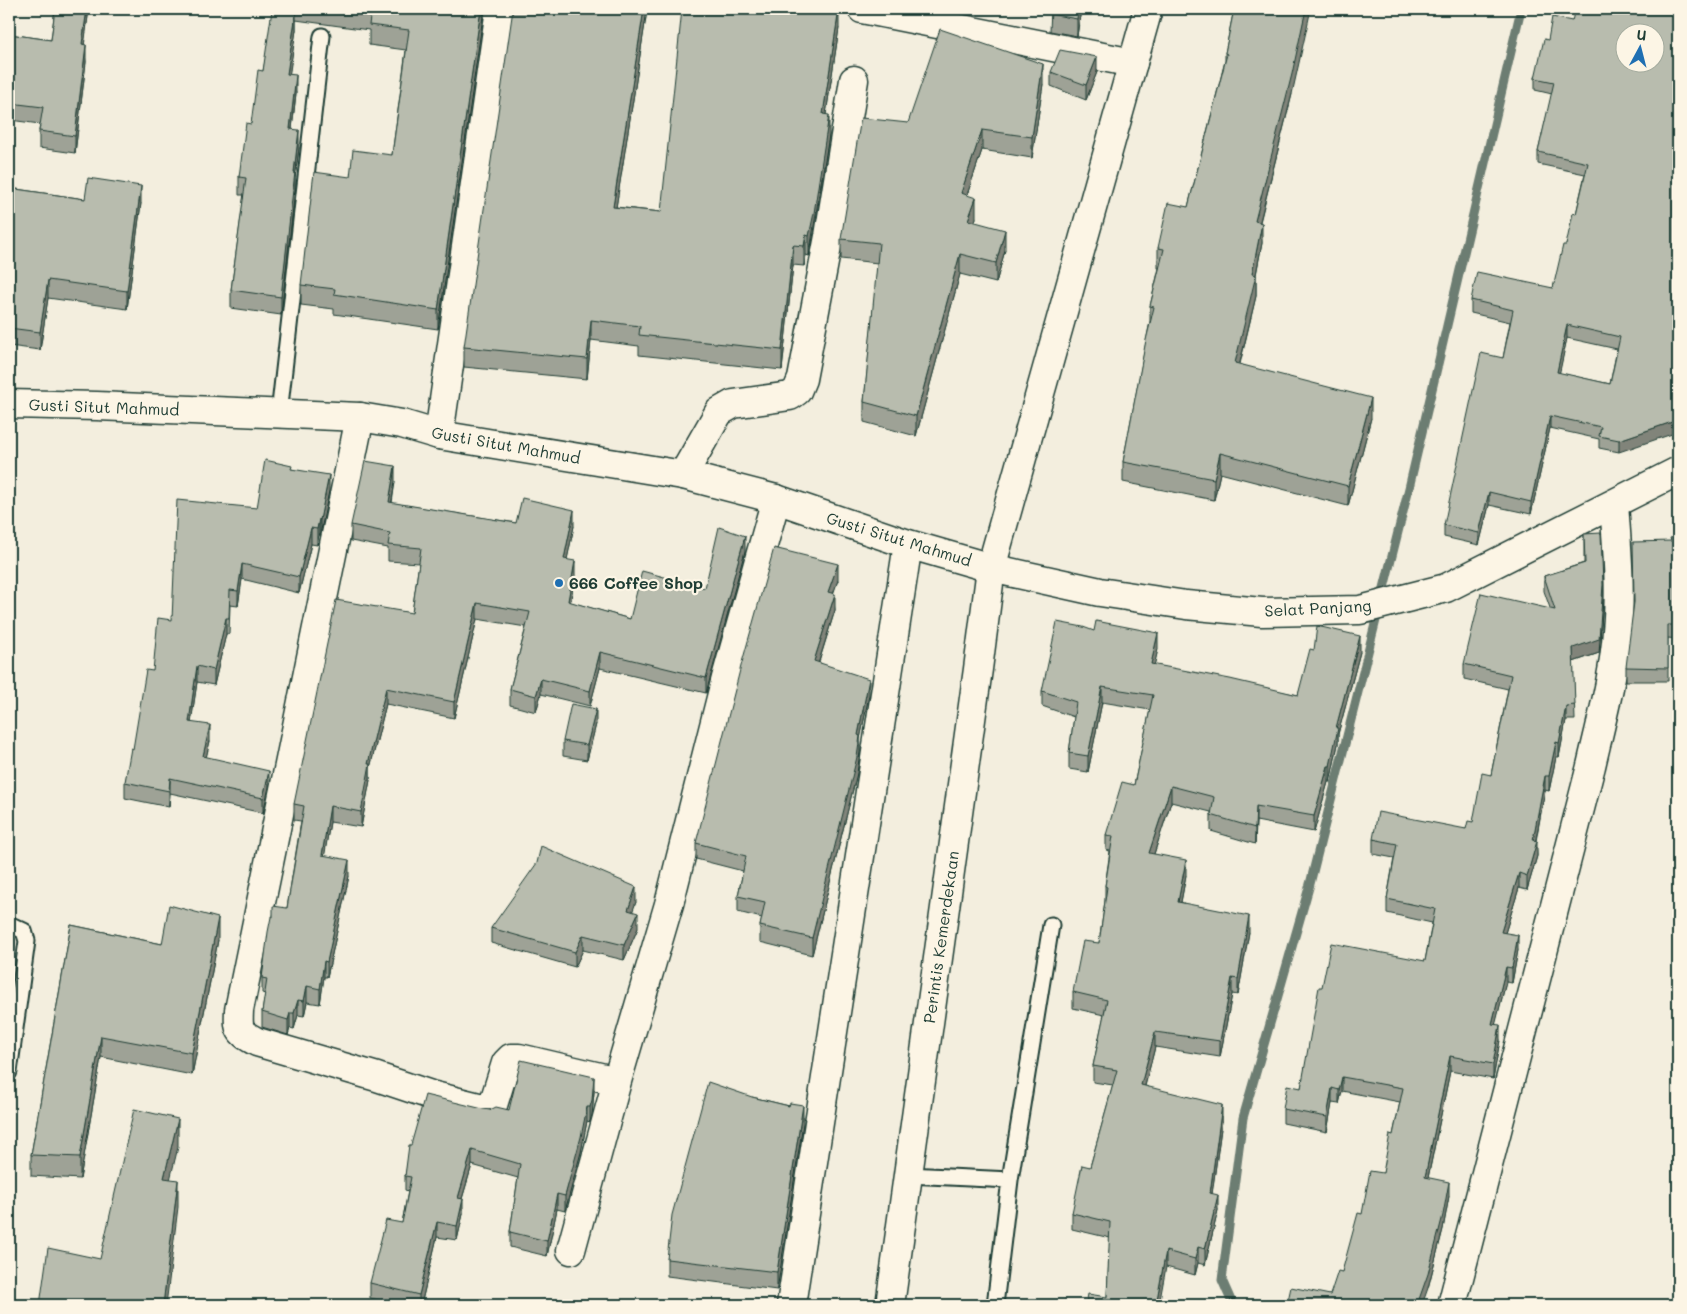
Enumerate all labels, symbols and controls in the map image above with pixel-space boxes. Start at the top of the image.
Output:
north arrow [1614,22,1664,72]
text: U [1636,25,1648,45]
street label: Gusti Situt Mahmud [28,393,180,420]
street label: Gusti Situt Mahmud [430,421,582,468]
street label: Gusti Situt Mahmud [824,506,974,571]
place label: 666 Coffee Shop [569,572,703,593]
marker: 666 Coffee Shop [553,577,565,589]
street label: Selat Panjang [1264,594,1372,621]
street label: Perintis Kemerdekaan [918,849,963,1025]

